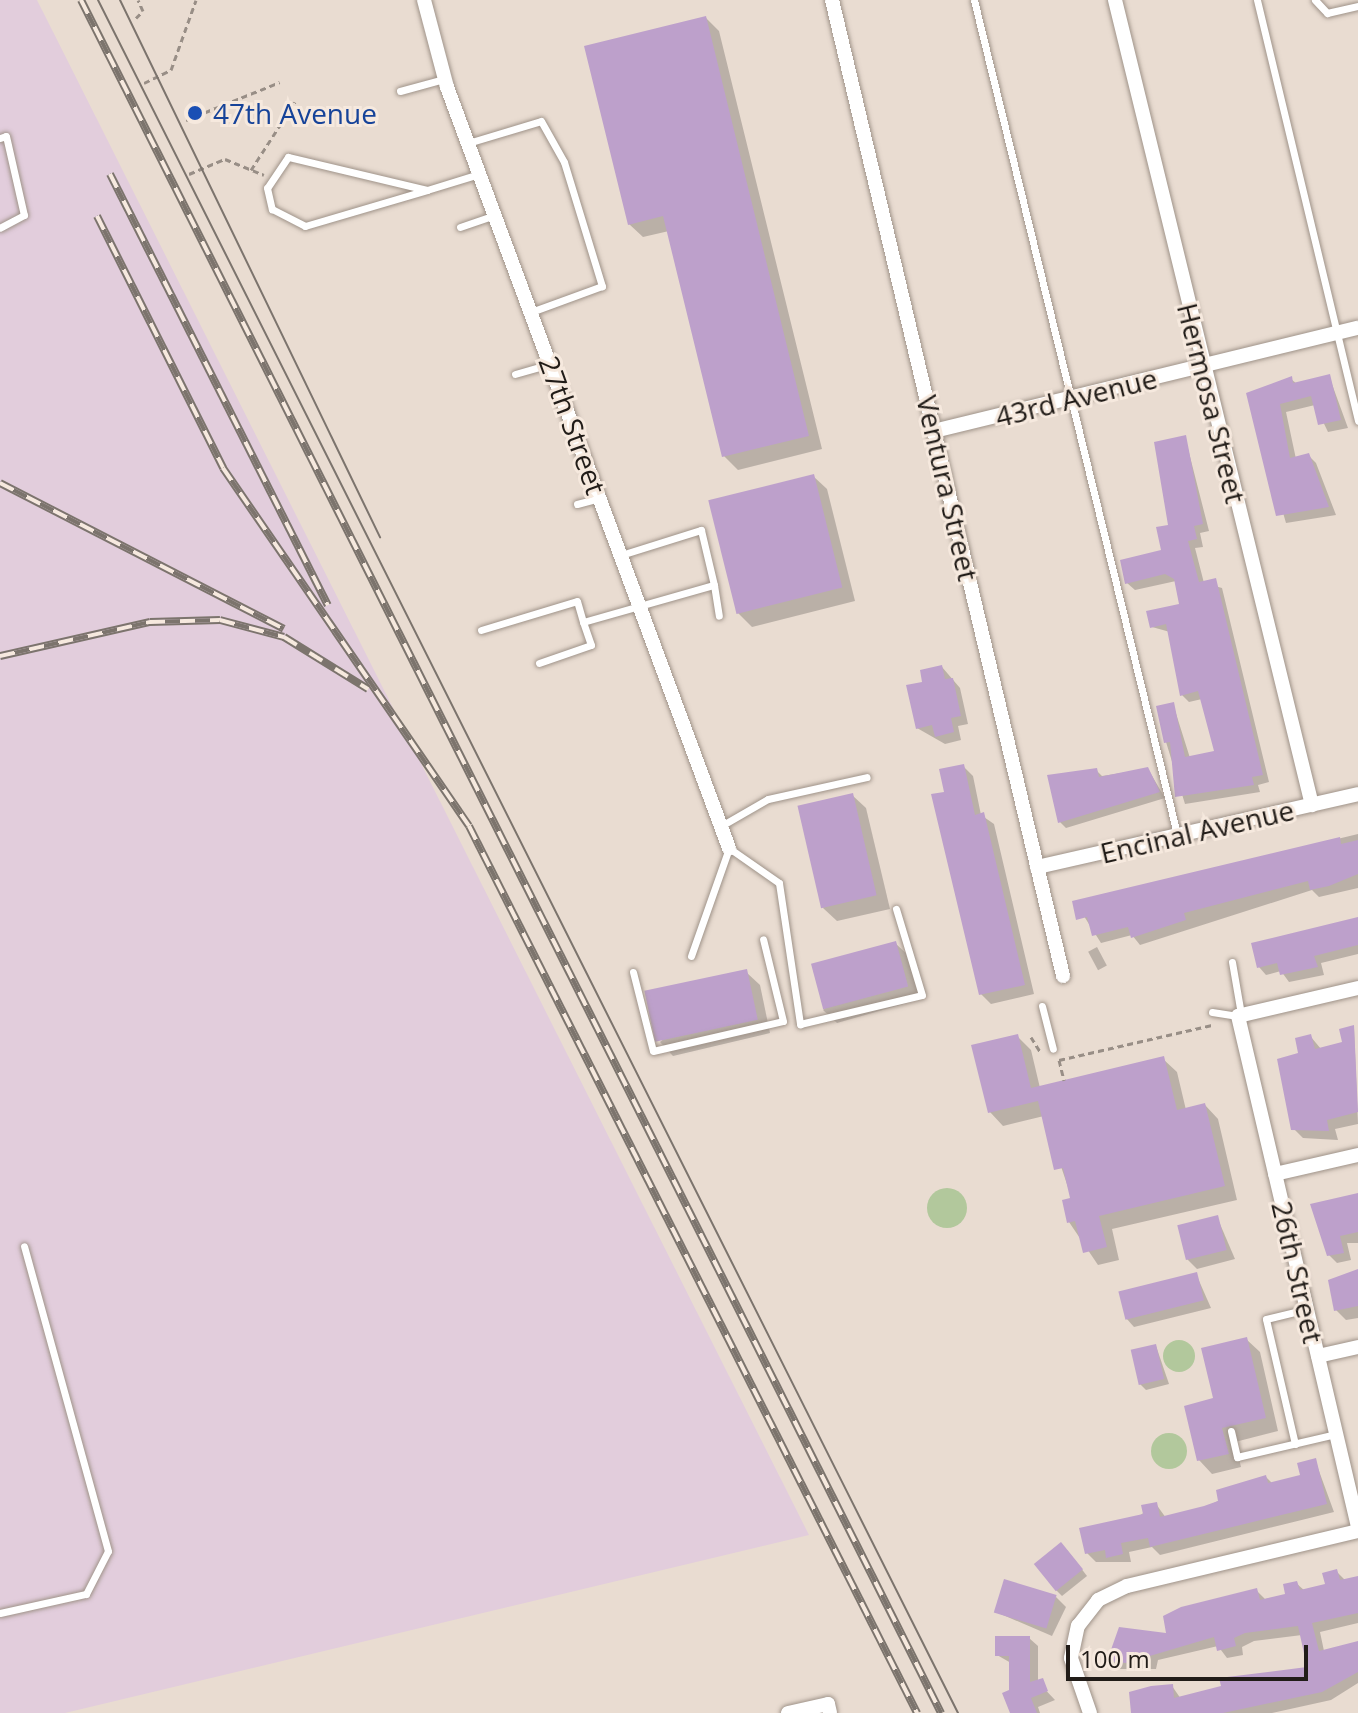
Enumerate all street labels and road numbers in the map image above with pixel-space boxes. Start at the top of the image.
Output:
street label: Hermosa Street [1171,300,1253,506]
street label: 27th Street [532,351,614,499]
street label: 43rd Avenue [992,361,1160,433]
street label: Ventura Street [910,392,986,584]
street label: Encinal Avenue [1097,792,1297,870]
street label: 26th Street [1265,1198,1331,1346]

